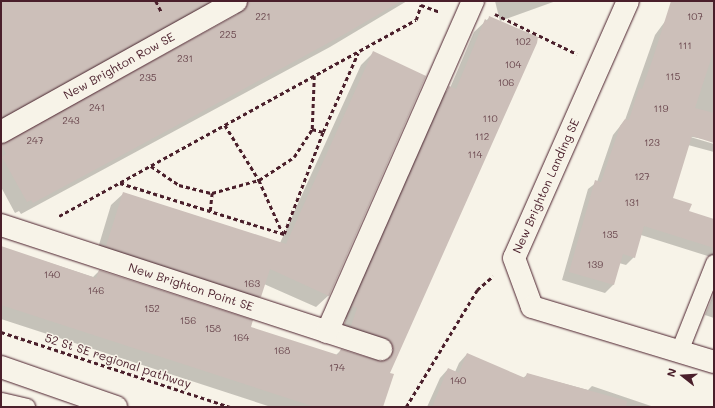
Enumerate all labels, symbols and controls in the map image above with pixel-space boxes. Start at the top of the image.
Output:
house number: 221 [255,11,271,23]
house number: 107 [687,11,703,23]
street label: New Brighton Row SE [61,29,177,103]
house number: 225 [220,29,236,41]
house number: 102 [515,36,531,48]
house number: 111 [678,40,692,52]
house number: 231 [177,53,193,65]
house number: 104 [505,59,521,71]
house number: 115 [666,71,680,83]
house number: 235 [139,72,157,84]
house number: 106 [498,77,514,89]
house number: 241 [89,102,105,114]
house number: 119 [654,103,668,115]
house number: 110 [482,113,498,125]
house number: 243 [62,115,80,127]
street label: New Brighton Landing SE [510,116,582,256]
house number: 112 [475,131,489,143]
house number: 247 [27,135,43,147]
house number: 123 [644,137,660,149]
house number: 114 [468,149,482,161]
house number: 127 [634,171,650,183]
house number: 131 [625,197,639,209]
house number: 135 [602,229,618,241]
house number: 139 [587,259,603,271]
street label: New Brighton Point SE [127,260,255,314]
house number: 140 [44,269,60,281]
house number: 163 [244,278,260,290]
house number: 146 [88,285,104,297]
house number: 152 [144,303,160,315]
house number: 156 [180,315,196,327]
house number: 158 [205,323,221,335]
street label: 52 St SE regional pathway [43,331,193,391]
house number: 164 [233,332,249,344]
house number: 168 [274,345,290,357]
north arrow [663,356,703,396]
house number: 174 [329,362,345,374]
text: N [663,366,679,379]
house number: 140 [450,375,466,387]

